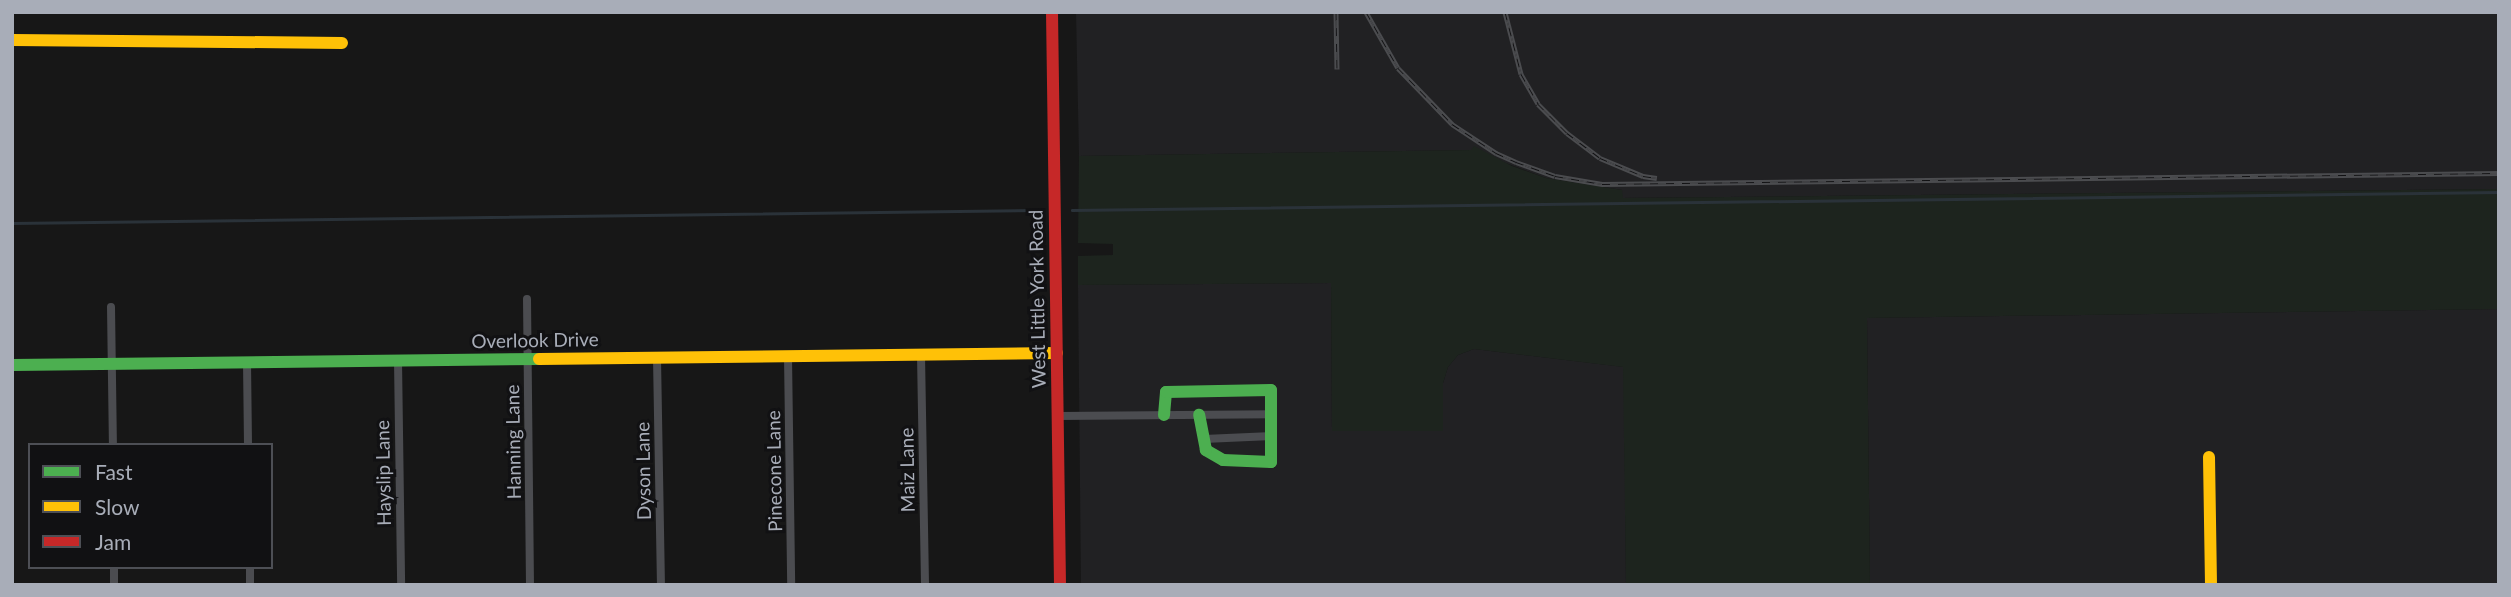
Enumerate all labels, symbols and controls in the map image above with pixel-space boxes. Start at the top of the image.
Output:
street label: West Little York Road [1024,209,1050,389]
street label: Overlook Drive [471,327,599,353]
street label: Hanning Lane [501,385,525,499]
street label: Pinecone Lane [762,410,786,532]
street label: Hayslip Lane [371,420,395,526]
street label: Dyson Lane [631,422,655,520]
street label: Maiz Lane [895,427,919,513]
legend [28,443,273,569]
text: Fast [95,459,132,484]
text: Slow [95,494,139,519]
text: Jam [95,529,131,554]

